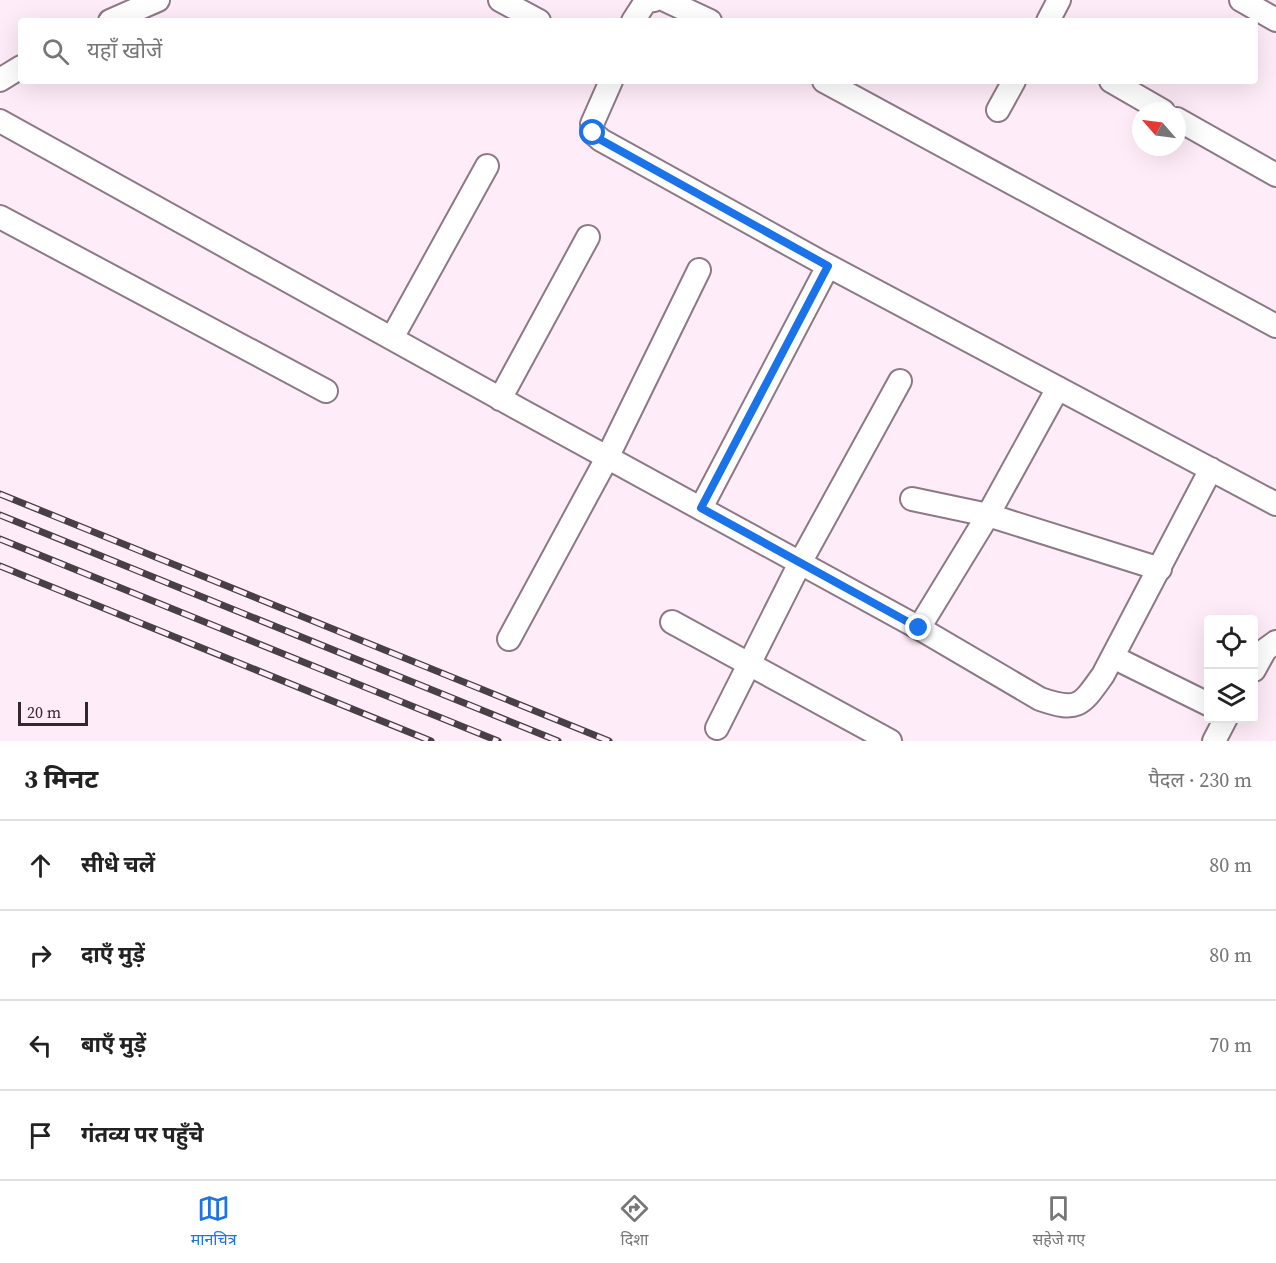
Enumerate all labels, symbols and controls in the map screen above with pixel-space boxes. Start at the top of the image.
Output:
search box [18,18,1258,84]
icon: search [39,35,72,68]
text: यहाँ खोजें [87,35,162,65]
north arrow [1132,102,1186,156]
route start [579,119,605,145]
route end [905,614,931,640]
map controls [1204,615,1258,723]
button: locate [1204,615,1258,669]
button: layers [1204,669,1258,723]
scale bar [18,699,88,726]
text: 20 m [27,701,61,723]
text: 3 मिनट [24,761,98,797]
text: पैदल · 230 m [1148,766,1252,794]
icon: ahead [24,849,57,882]
text: सीधे चलें [81,849,155,879]
text: 80 m [1209,851,1252,879]
icon: right [24,939,57,972]
text: दाएँ मुड़ें [81,939,145,969]
text: 80 m [1209,941,1252,969]
icon: left [24,1029,57,1062]
text: बाएँ मुड़ें [81,1029,146,1059]
text: 70 m [1209,1031,1252,1059]
icon: arrive [24,1119,57,1152]
text: गंतव्य पर पहुँचे [81,1119,204,1149]
tab: मानचित्र [191,1192,236,1252]
tab: दिशा [618,1192,651,1252]
tab: सहेजे गए [1032,1192,1085,1252]

